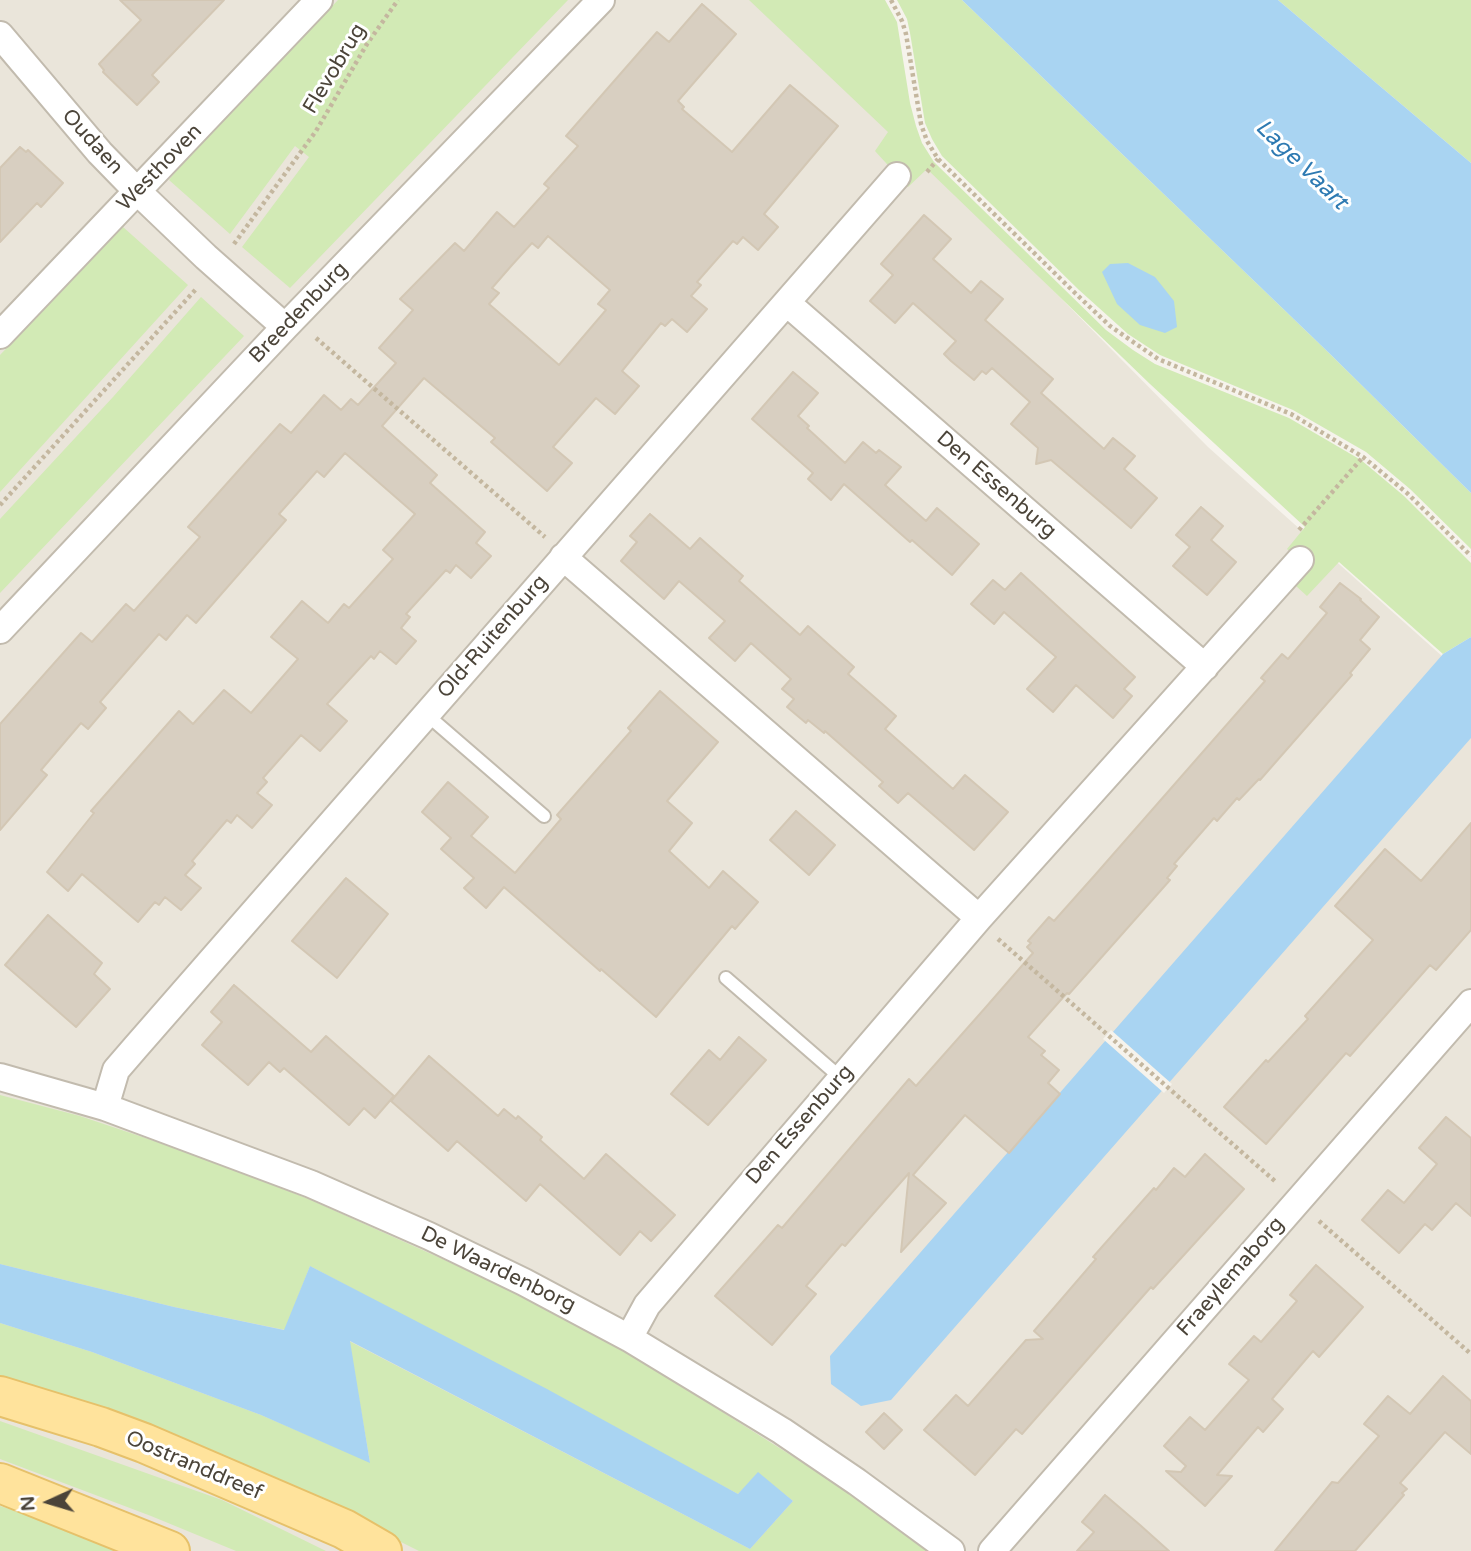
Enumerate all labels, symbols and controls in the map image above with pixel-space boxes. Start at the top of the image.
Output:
street label: Flevobrug [298,19,372,119]
street label: Oudaen [56,104,128,180]
water label: Lage Vaart [1249,114,1353,216]
street label: Westhoven [112,119,208,217]
street label: Breedenburg [244,257,354,369]
street label: Den Essenburg [931,426,1061,544]
street label: Old-Ruitenburg [433,570,553,704]
street label: Den Essenburg [741,1060,859,1190]
street label: Fraeylemaborg [1172,1212,1290,1342]
street label: De Waardenborg [416,1222,580,1318]
street label: Oostranddreef [122,1426,266,1506]
north arrow [14,1467,84,1537]
text: N [17,1495,40,1512]

